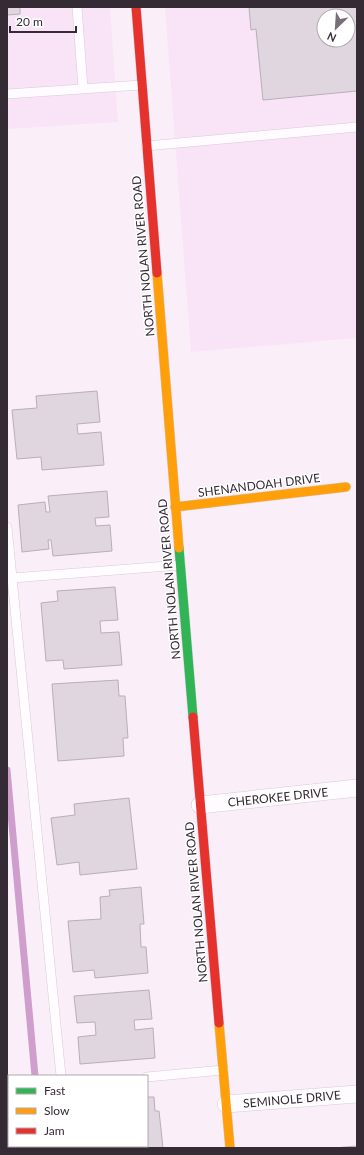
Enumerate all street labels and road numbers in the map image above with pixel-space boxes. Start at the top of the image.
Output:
street label: NORTH NOLAN RIVER ROAD [129,175,157,337]
street label: SHENANDOAH DRIVE [197,470,321,500]
street label: NORTH NOLAN RIVER ROAD [155,498,183,660]
street label: CHEROKEE DRIVE [227,784,329,810]
street label: NORTH NOLAN RIVER ROAD [182,821,210,983]
street label: SEMINOLE DRIVE [243,1087,342,1111]

